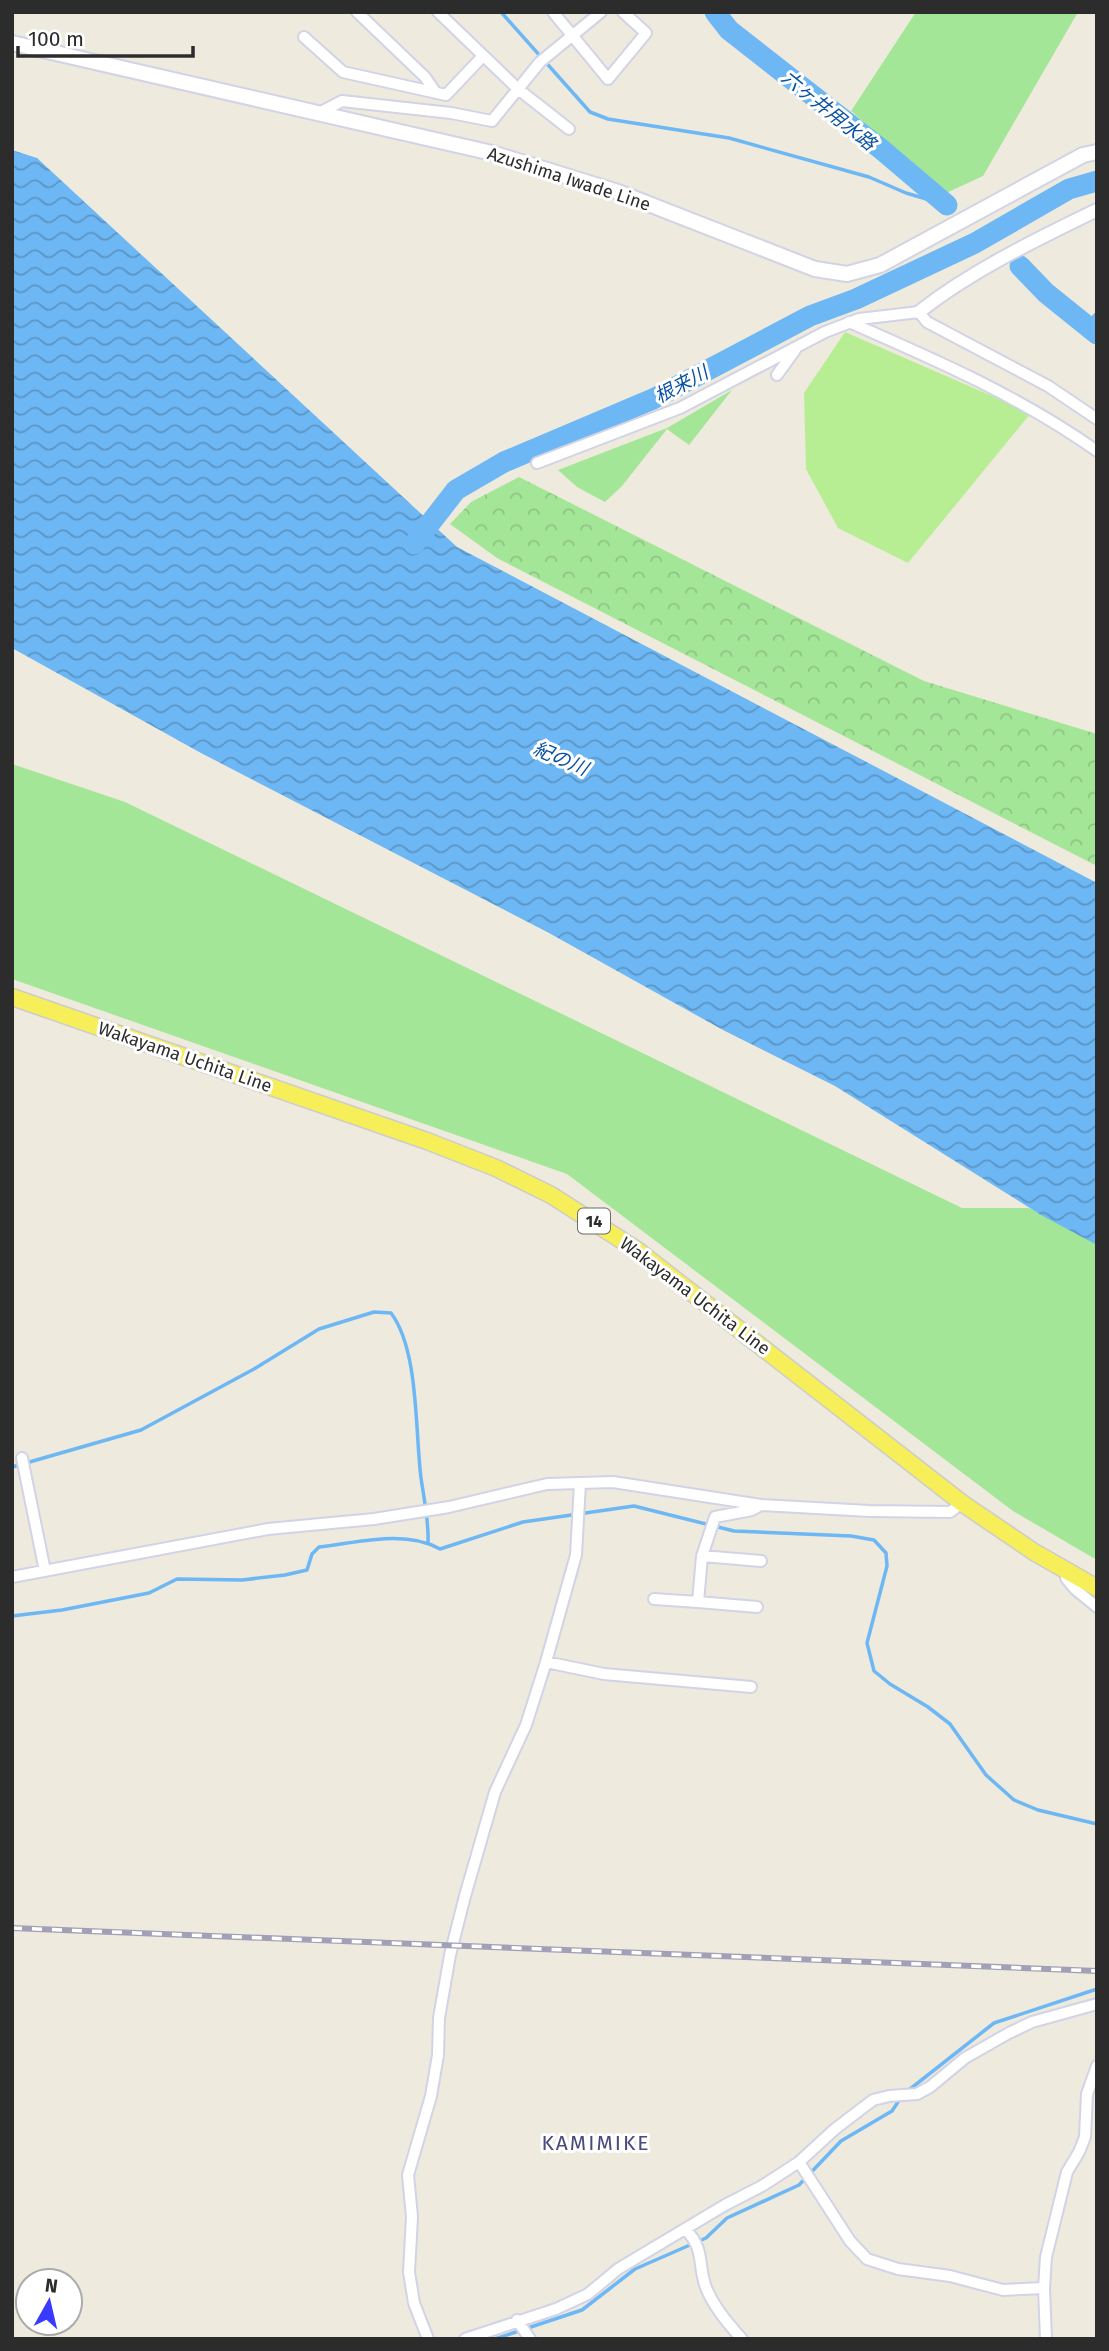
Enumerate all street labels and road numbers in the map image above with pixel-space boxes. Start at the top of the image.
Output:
street label: Azushima Iwade Line [485,142,653,216]
street label: Wakayama Uchita Line [95,1017,275,1097]
road number: 14 [578,1208,610,1233]
street label: Wakayama Uchita Line [616,1232,774,1360]

